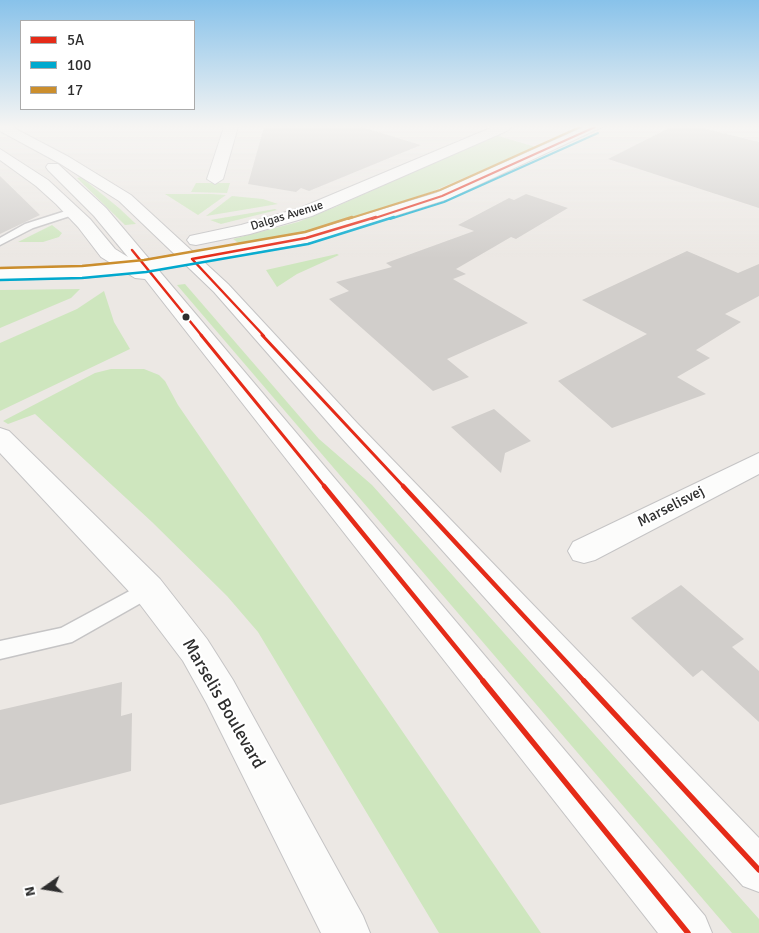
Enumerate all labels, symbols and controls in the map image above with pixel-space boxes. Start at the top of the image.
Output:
legend [20,20,195,110]
text: 5A [67,31,84,49]
text: 100 [67,56,91,74]
text: 17 [67,81,83,99]
street label: Dalgas Avenue [249,198,325,234]
unlabelled marker [181,312,191,322]
street label: Marselisvej [635,483,707,531]
street label: Marselis Boulevard [177,635,269,773]
north arrow [20,863,70,913]
text: N [21,885,39,898]

